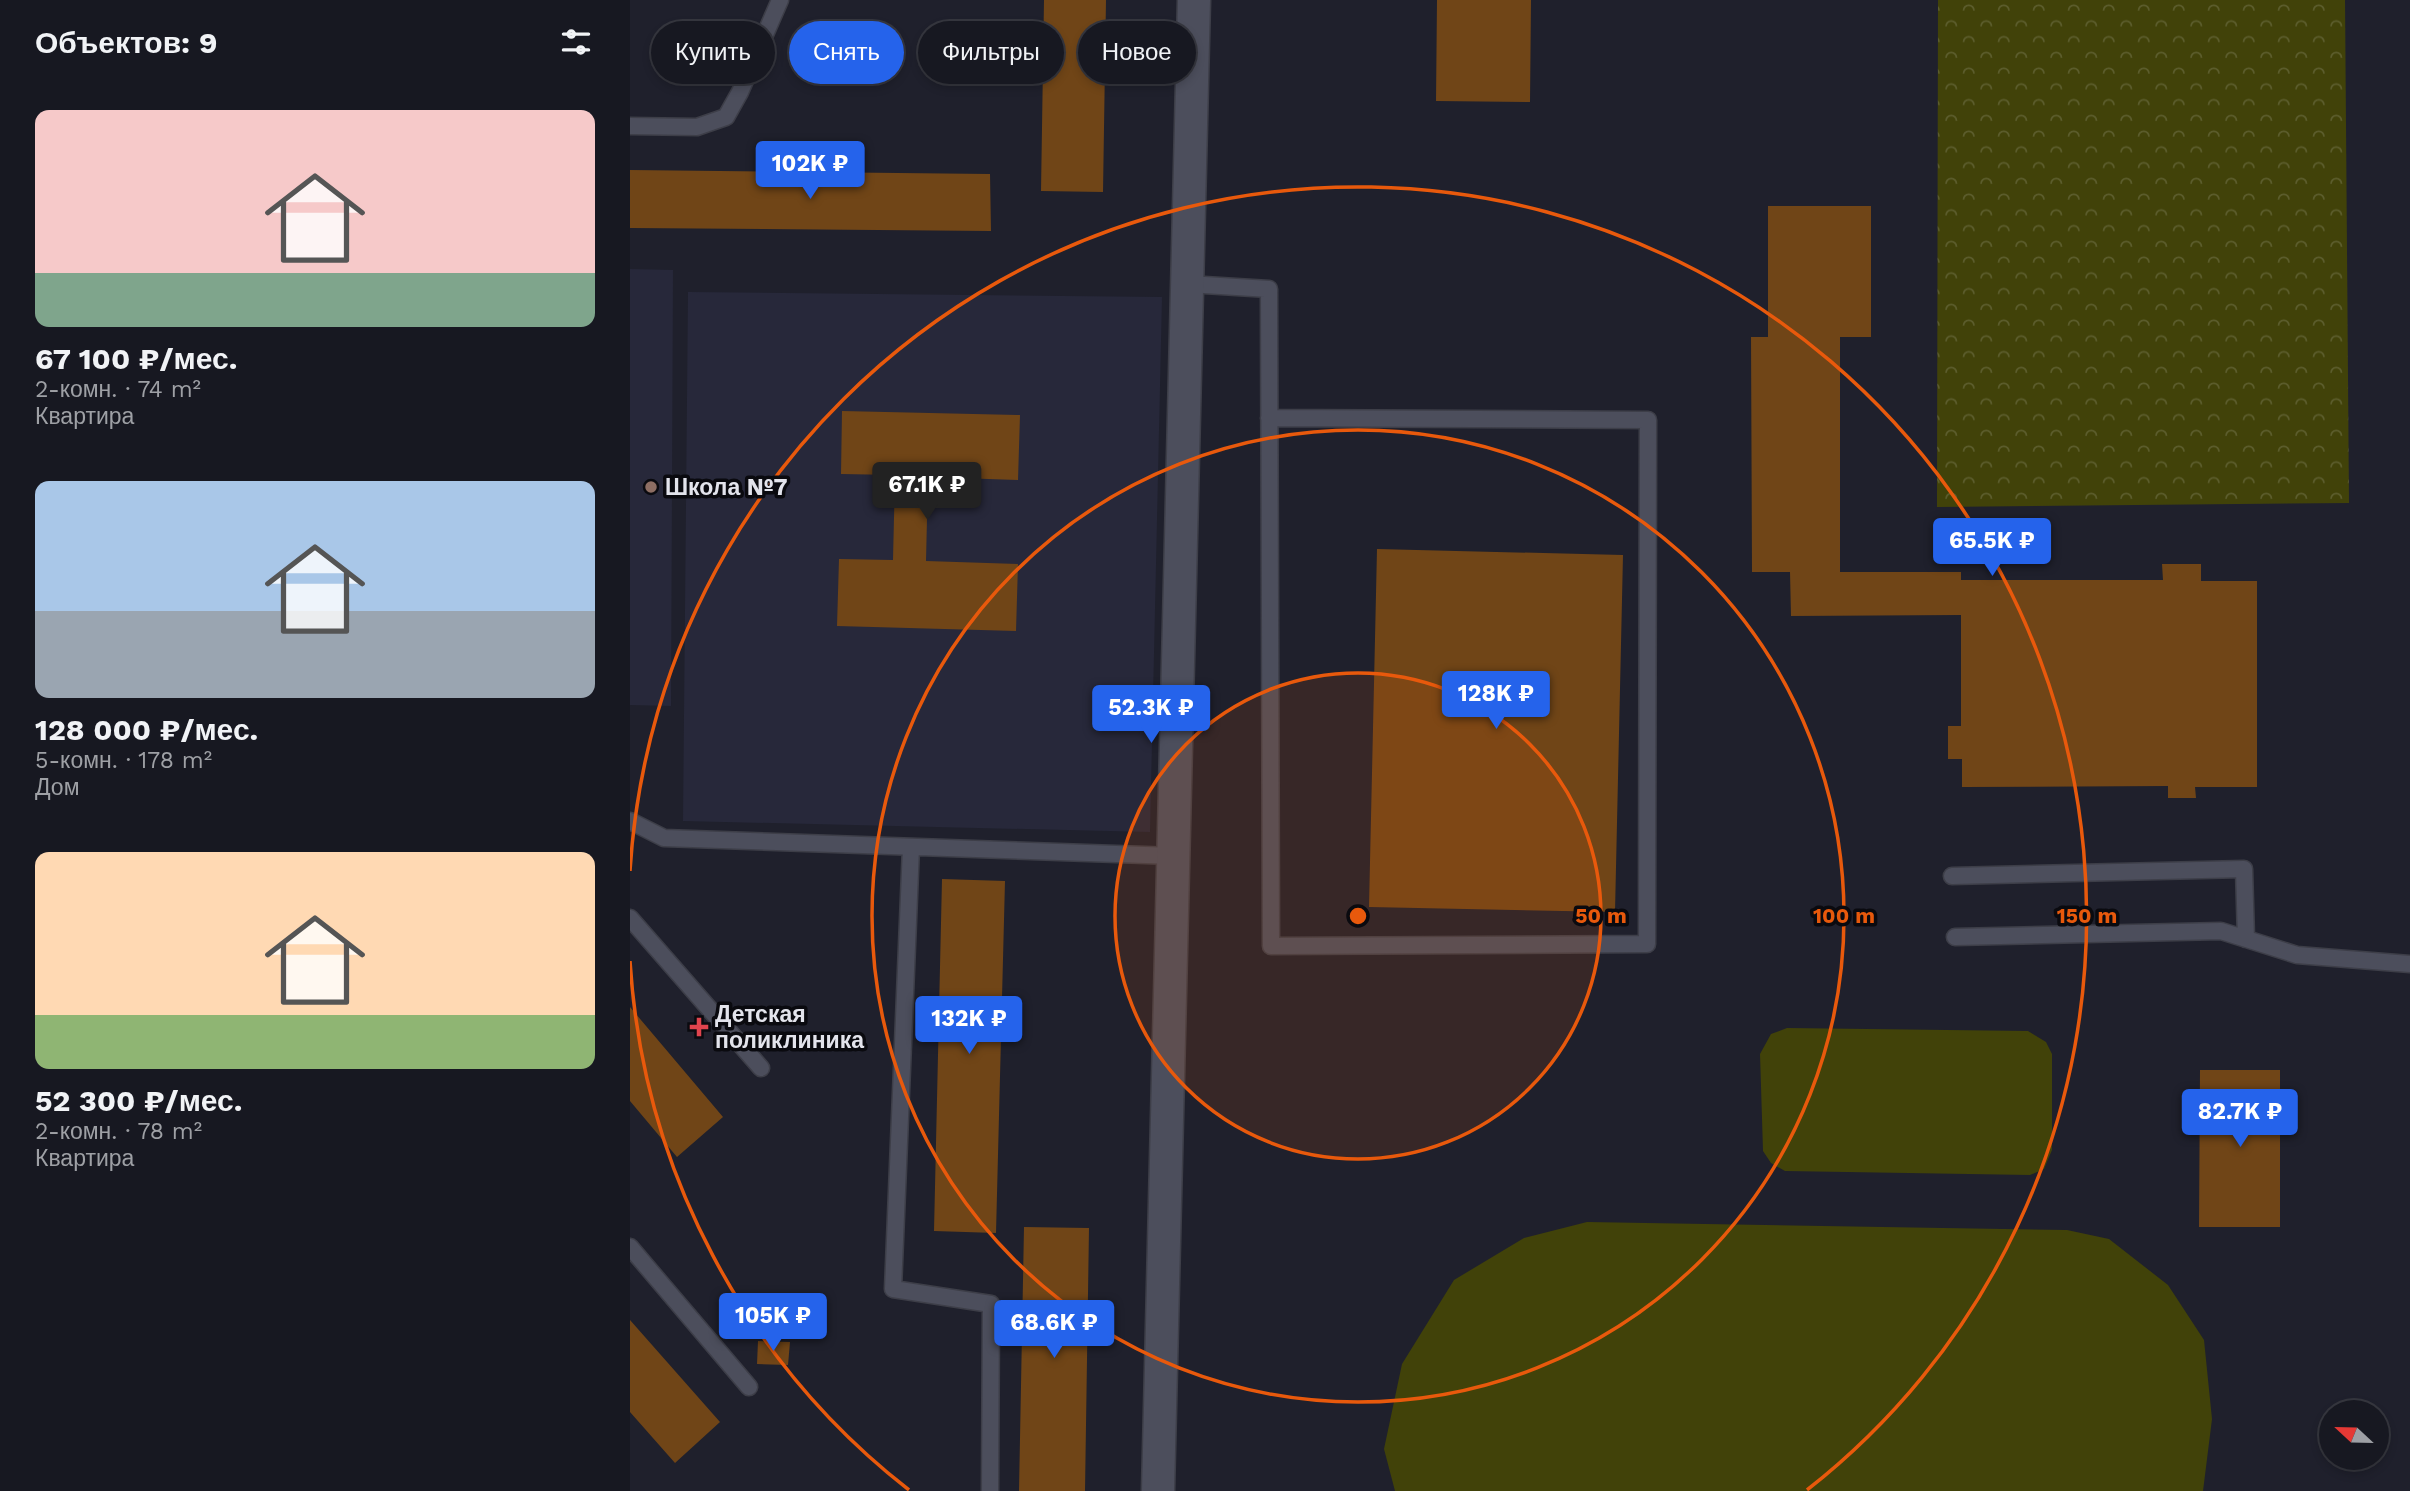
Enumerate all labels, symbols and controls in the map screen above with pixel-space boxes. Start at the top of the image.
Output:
chip: Купить [651,21,775,84]
chip: Снять [789,21,904,84]
chip: Фильтры [918,21,1064,84]
chip: Новое [1078,21,1196,84]
icon: filters [557,23,595,61]
text: Объектов: 9 [35,25,218,60]
pin: 102K ₽ [753,142,867,201]
text: 102K ₽ [772,150,848,177]
icon: home [252,155,378,281]
text: 67 100 ₽/мес. [35,341,237,376]
text: 2-комн. · 74 m² [35,376,201,403]
text: Квартира [35,403,134,430]
pin: 67.1K ₽ [862,462,992,522]
text: 67.1K ₽ [888,471,966,498]
place label: Школа №7 [665,474,788,501]
marker: Школа №7 [643,479,659,495]
pin: 65.5K ₽ [1927,518,2057,578]
icon: home [252,526,378,652]
text: 65.5K ₽ [1949,527,2035,554]
pin: 128K ₽ [1439,672,1553,731]
text: 128K ₽ [1458,680,1534,707]
pin: 52.3K ₽ [1086,686,1216,745]
text: 52.3K ₽ [1108,694,1194,721]
text: 128 000 ₽/мес. [35,712,258,747]
text: 5-комн. · 178 m² [35,747,212,774]
text: Дом [35,774,79,801]
icon: home [252,897,378,1023]
text: 50 m [1575,903,1627,928]
text: 100 m [1813,903,1875,928]
text: 150 m [2057,903,2117,928]
centre of rings [1346,904,1370,928]
pin: 132K ₽ [912,996,1026,1056]
place label: Детская поликлиника [715,1001,864,1054]
text: 132K ₽ [931,1005,1007,1032]
marker: Детская поликлиника [689,1017,709,1037]
text: 52 300 ₽/мес. [35,1083,243,1118]
pin: 82.7K ₽ [2175,1090,2305,1149]
text: 82.7K ₽ [2198,1098,2282,1125]
text: 2-комн. · 78 m² [35,1118,202,1145]
text: Квартира [35,1145,134,1172]
pin: 105K ₽ [716,1294,830,1353]
pin: 68.6K ₽ [989,1300,1119,1360]
text: 105K ₽ [735,1302,811,1329]
text: 68.6K ₽ [1010,1309,1098,1336]
north arrow [2319,1400,2389,1470]
map controls [2319,1400,2389,1470]

